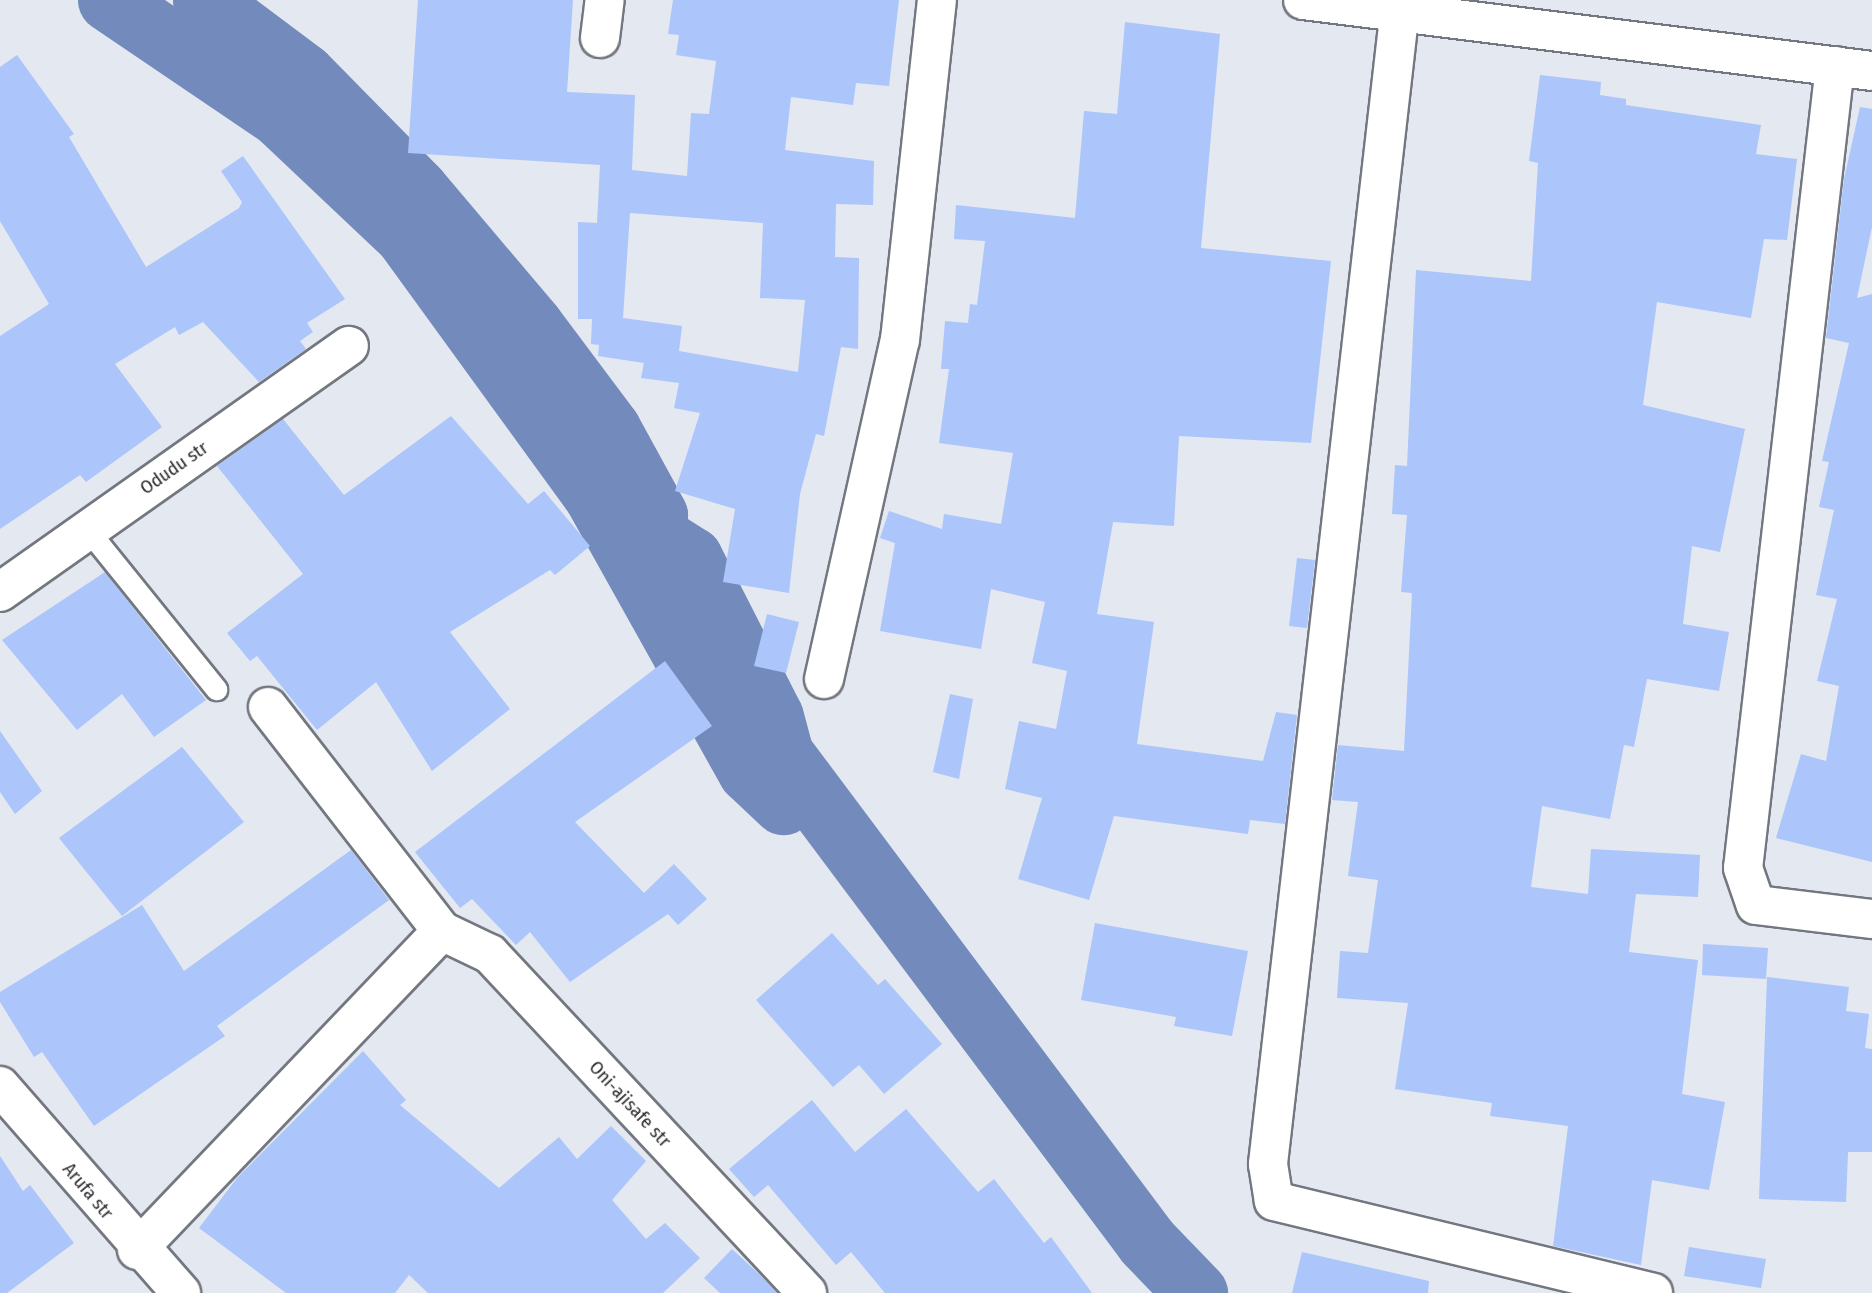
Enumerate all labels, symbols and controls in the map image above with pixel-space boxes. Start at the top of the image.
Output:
street label: Odudu str [136,436,212,500]
street label: Oni-ajisafe str [584,1056,676,1152]
street label: Arufa str [58,1158,118,1224]

